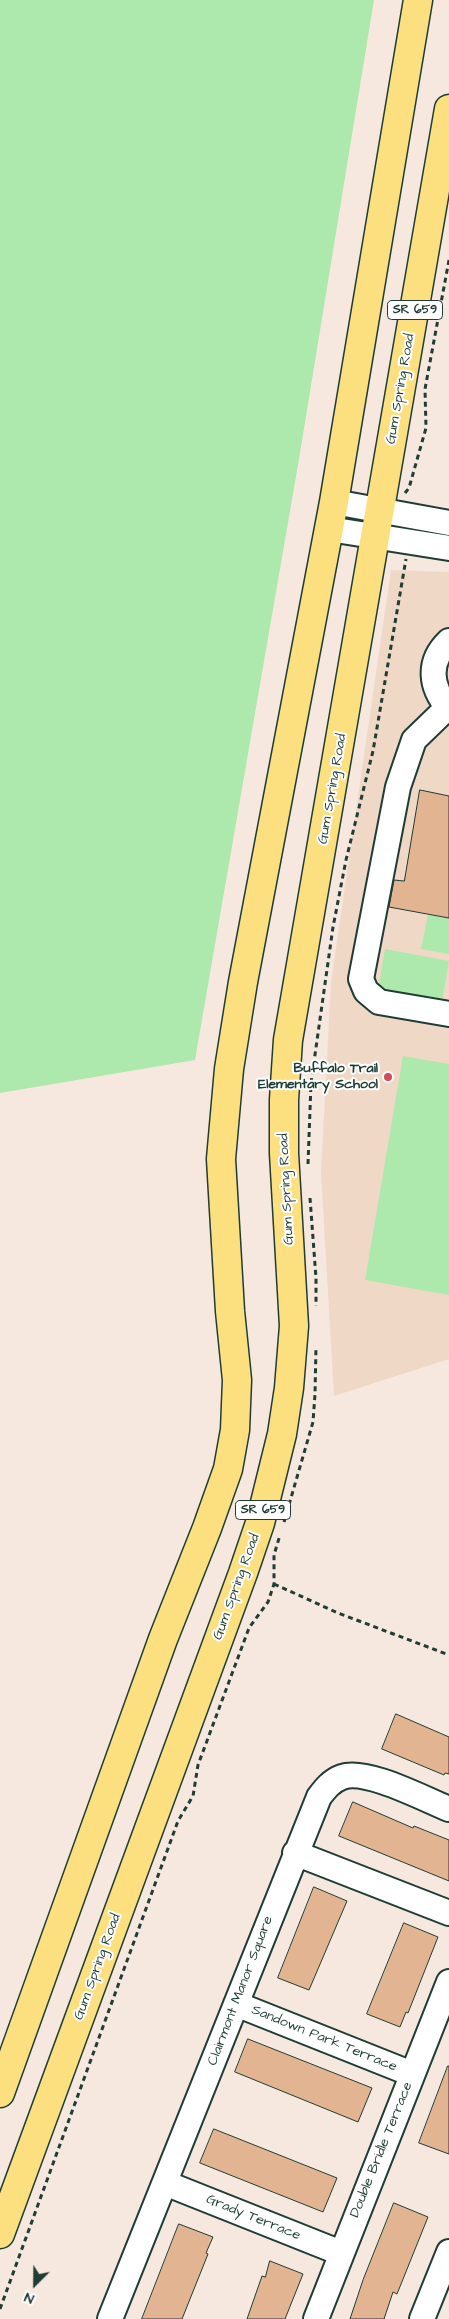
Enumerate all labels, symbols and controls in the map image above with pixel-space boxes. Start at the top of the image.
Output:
road number: SR 659 [388,300,442,320]
street label: Gum Spring Road [383,332,419,446]
street label: Gum Spring Road [315,732,351,846]
place label: Buffalo Trail Elementary School [258,1061,378,1094]
marker: Buffalo Trail Elementary School [382,1071,394,1083]
street label: Gum Spring Road [276,1133,298,1245]
road number: SR 659 [236,1500,290,1520]
street label: Gum Spring Road [210,1532,264,1642]
street label: Gum Spring Road [71,1912,125,2022]
street label: Clairmont Manor Square [205,1914,277,2068]
street label: Sandown Park Terrace [249,2002,399,2076]
street label: Double Bridle Terrace [347,2080,417,2220]
street label: Grady Terrace [203,2191,303,2245]
north arrow [10,2259,60,2309]
text: N [21,2287,37,2309]

